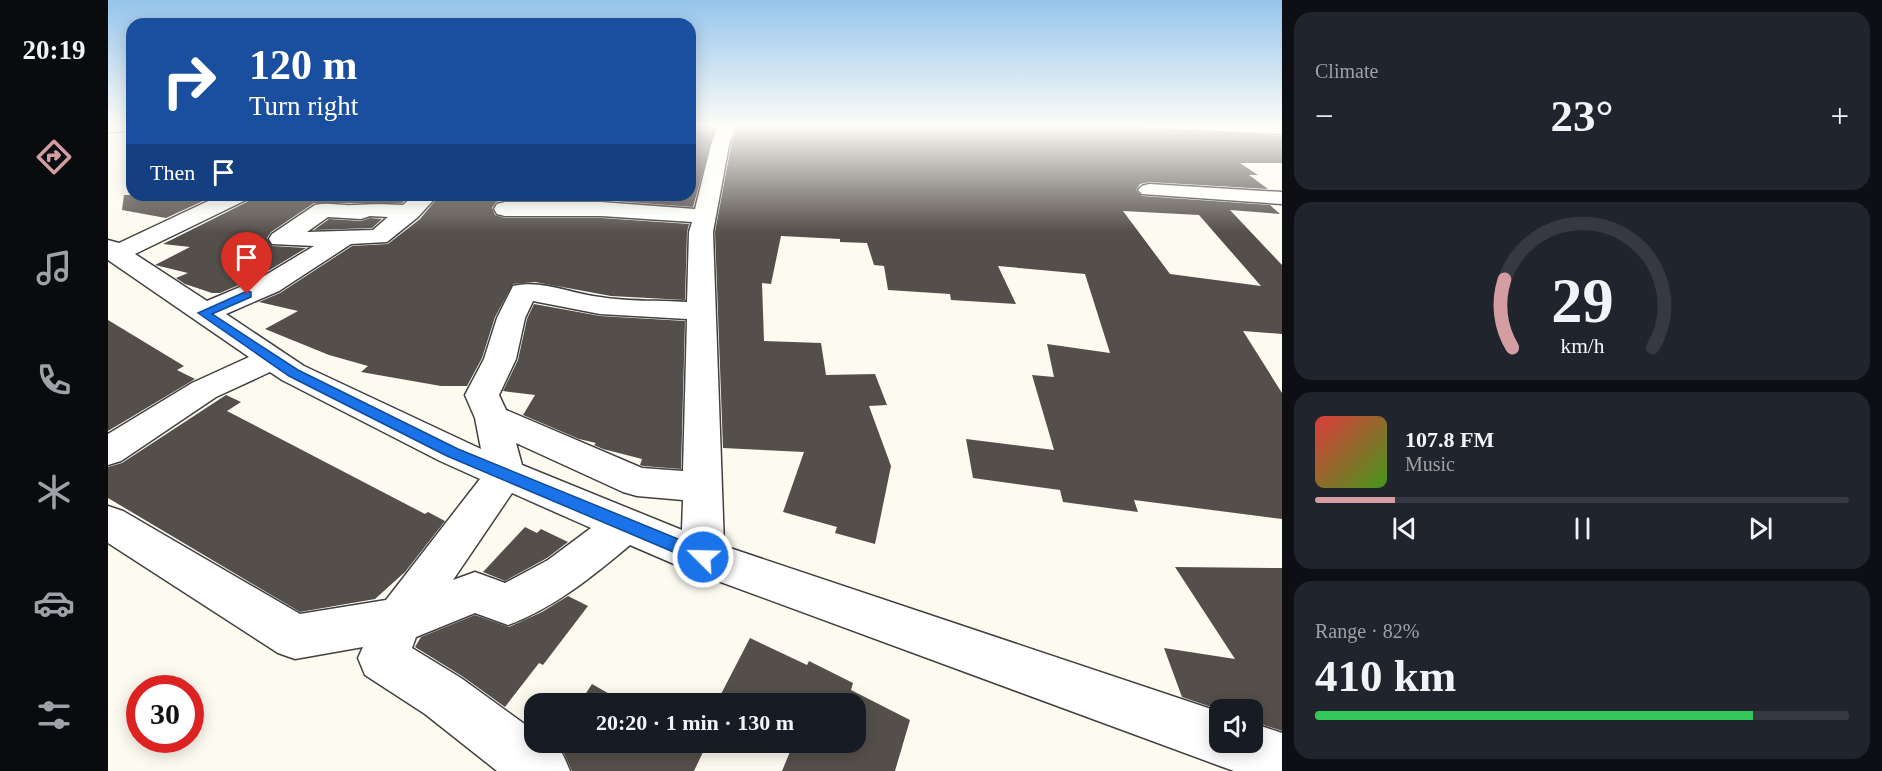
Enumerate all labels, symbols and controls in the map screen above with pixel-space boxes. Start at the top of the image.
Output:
text: 20:19 [23,35,86,65]
icon: right [150,42,228,120]
text: 120 m [249,42,358,88]
text: Climate [1315,60,1378,82]
text: Turn right [249,91,358,121]
text: 23° [1551,91,1614,141]
text: − [1315,98,1334,134]
text: + [1830,98,1849,134]
icon: directions [33,136,75,178]
icon: arrive [207,156,240,189]
text: Then [150,160,195,185]
pin [221,232,272,294]
icon: arrive [230,241,263,274]
icon: music [33,247,75,289]
text: 29 [1551,266,1613,335]
text: km/h [1560,334,1604,358]
icon: phone [33,359,75,401]
text: 107.8 FM [1405,427,1494,452]
text: Music [1405,453,1455,475]
icon: climate [33,471,75,513]
icon: previous [1388,512,1421,545]
icon: pause [1566,512,1599,545]
icon: next [1744,512,1777,545]
position arrow [671,525,735,589]
icon: car [33,582,75,624]
text: Range · 82% [1315,620,1419,642]
text: 410 km [1315,651,1456,701]
speed limit sign: 30 [126,675,204,753]
icon: filters [33,694,75,736]
map controls [1209,699,1263,753]
button: sound [1209,699,1263,753]
text: 20:20 · 1 min · 130 m [596,710,794,735]

